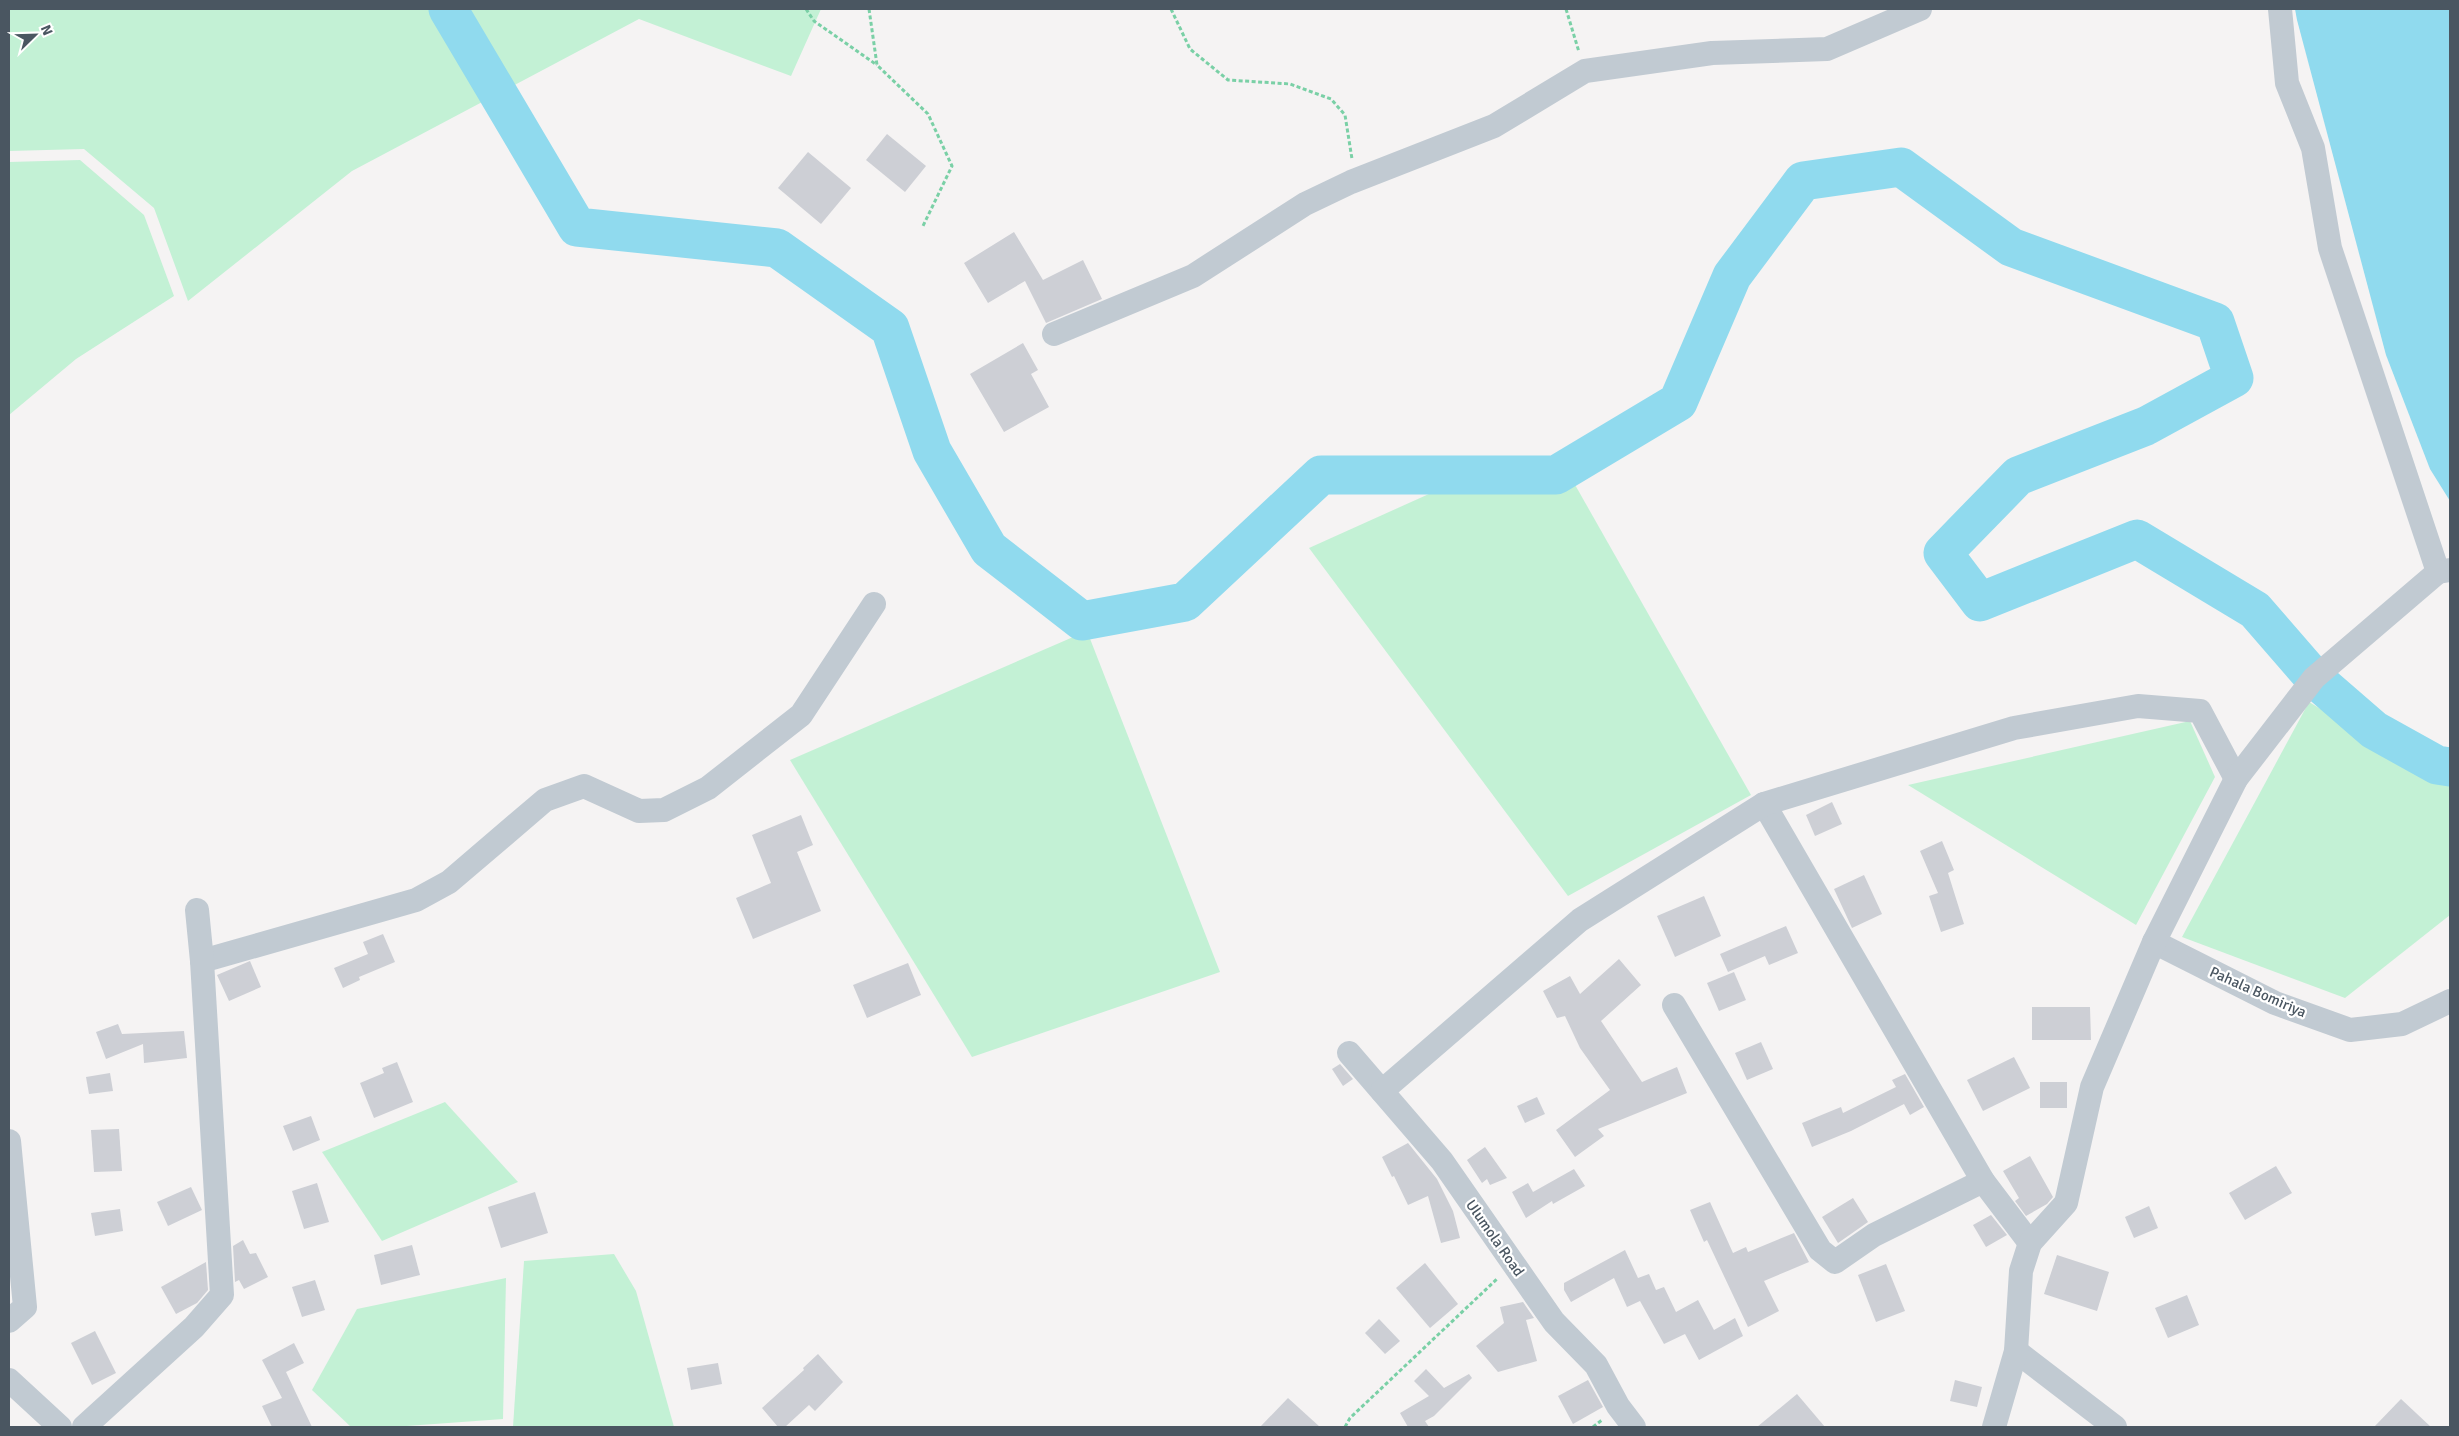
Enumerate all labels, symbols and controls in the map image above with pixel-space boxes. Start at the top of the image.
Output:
north arrow [10,10,60,60]
text: N [37,22,56,38]
street label: Pahala Bomiriya [2207,963,2309,1021]
street label: Ulumola Road [1462,1196,1528,1280]

